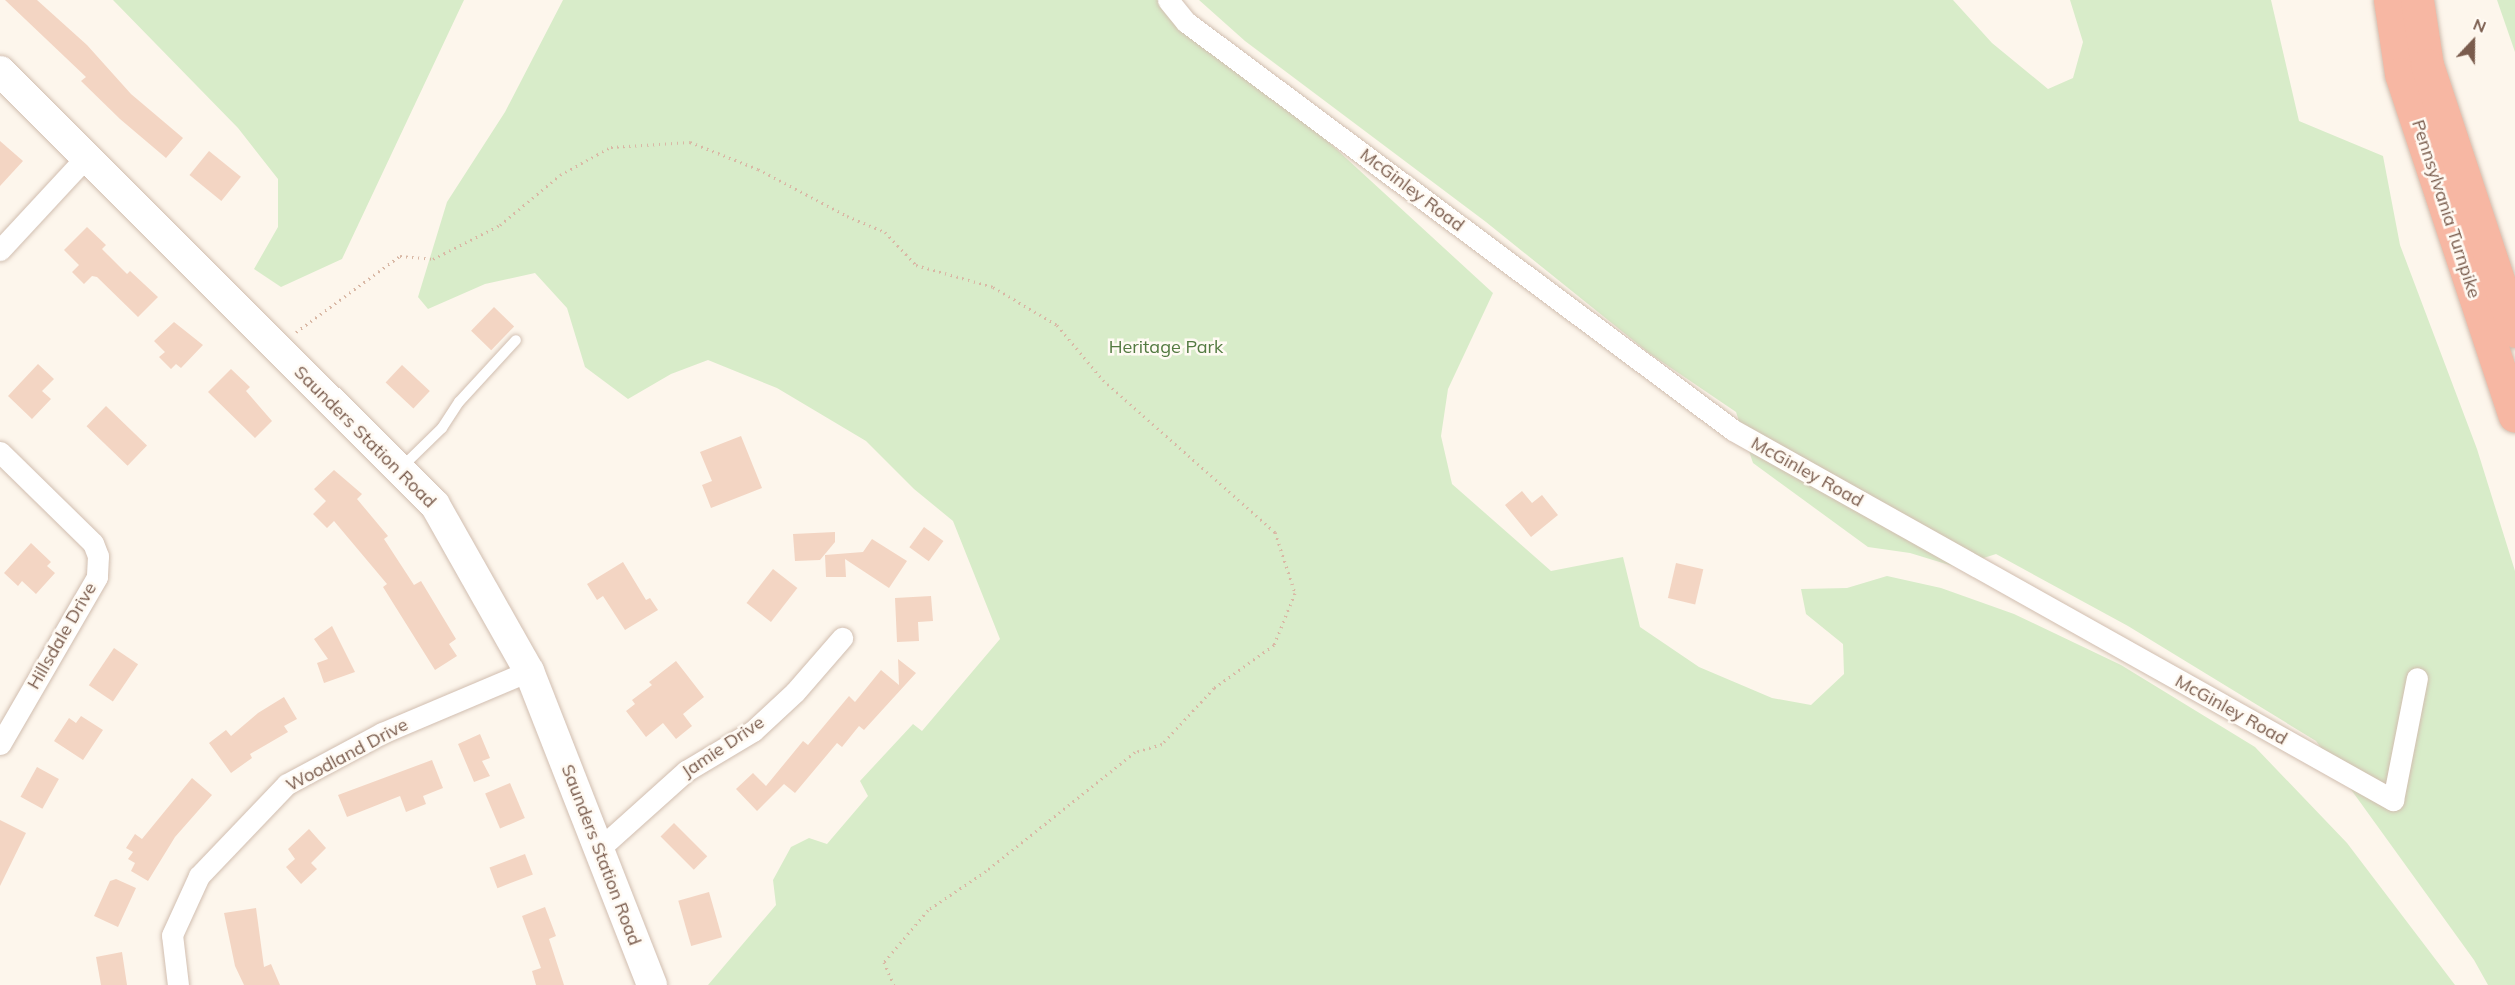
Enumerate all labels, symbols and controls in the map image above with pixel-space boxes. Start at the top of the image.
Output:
north arrow [2443,12,2503,72]
text: N [2470,14,2489,37]
street label: Pennsylvania Turnpike [2407,117,2485,301]
street label: McGinley Road [1356,144,1468,236]
park label: Heritage Park [1109,336,1223,358]
street label: Saunders Station Road [289,361,441,513]
street label: McGinley Road [1747,432,1867,512]
street label: Hillsdale Drive [23,579,101,693]
street label: McGinley Road [2171,670,2291,750]
street label: Jamie Drive [678,712,768,782]
street label: Woodland Drive [282,714,412,796]
street label: Saunders Station Road [556,761,646,949]

